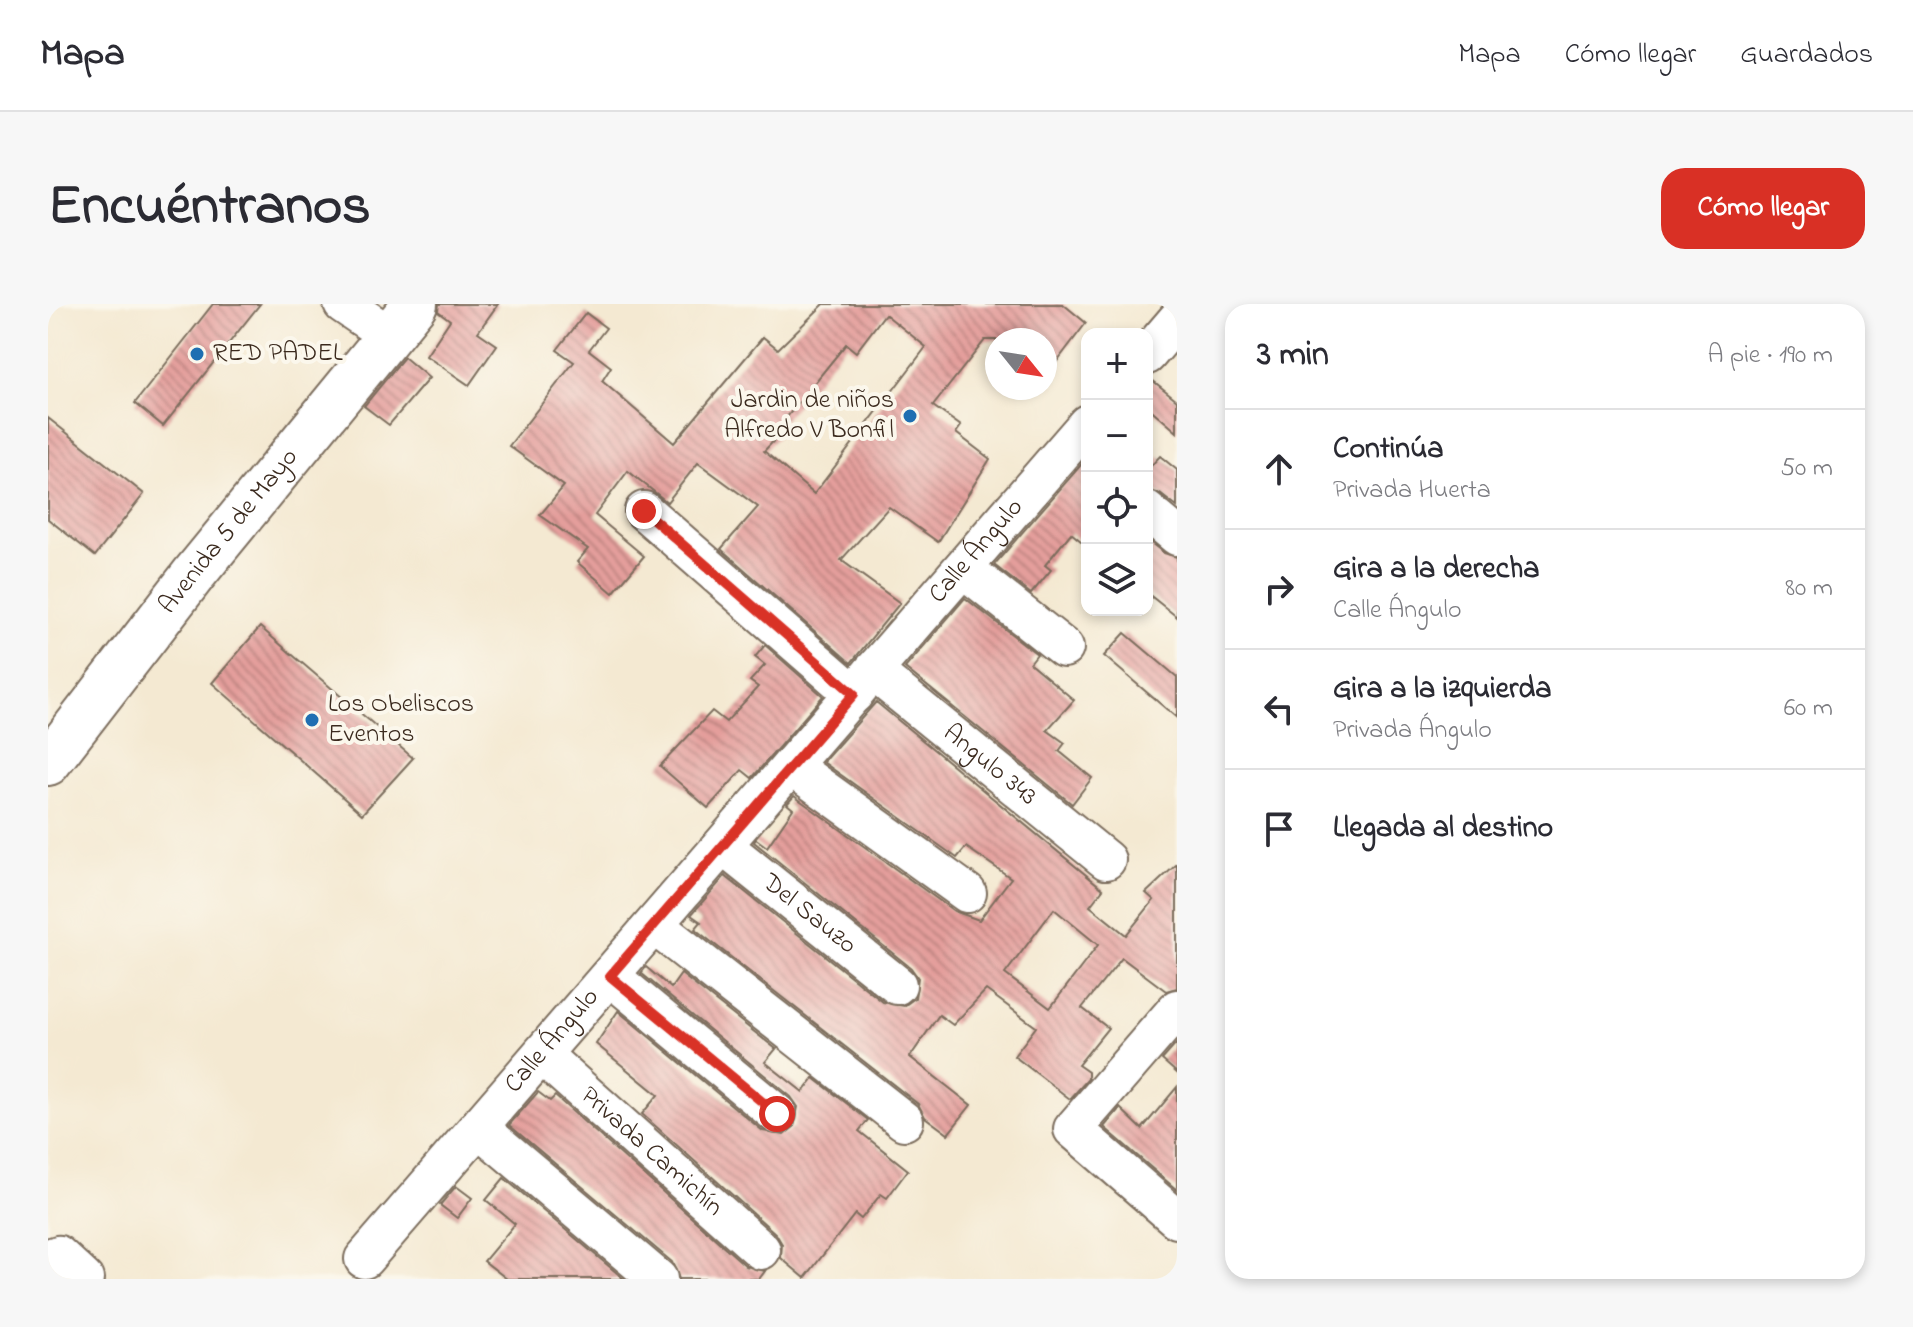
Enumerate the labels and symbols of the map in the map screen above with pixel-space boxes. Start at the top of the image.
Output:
north arrow [985,328,1057,400]
place label: RED PADEL [213,335,343,373]
marker: RED PADEL [188,345,206,363]
place label: Jardin de niños Alfredo V Bonfil [724,382,894,450]
marker: Jardin de niños Alfredo V Bonfil [901,407,919,425]
street label: Avenida 5 de Mayo [150,440,308,623]
street label: Calle Ángulo [920,490,1033,612]
route end [626,493,662,529]
place label: Los Obeliscos Eventos [328,686,474,754]
marker: Los Obeliscos Eventos [303,711,321,729]
street label: Angulo 343 [934,715,1045,816]
street label: Del Sauzo [753,864,864,964]
street label: Calle Ángulo [496,980,609,1102]
street label: Privada Camichín [571,1078,731,1226]
route start [759,1096,795,1132]

